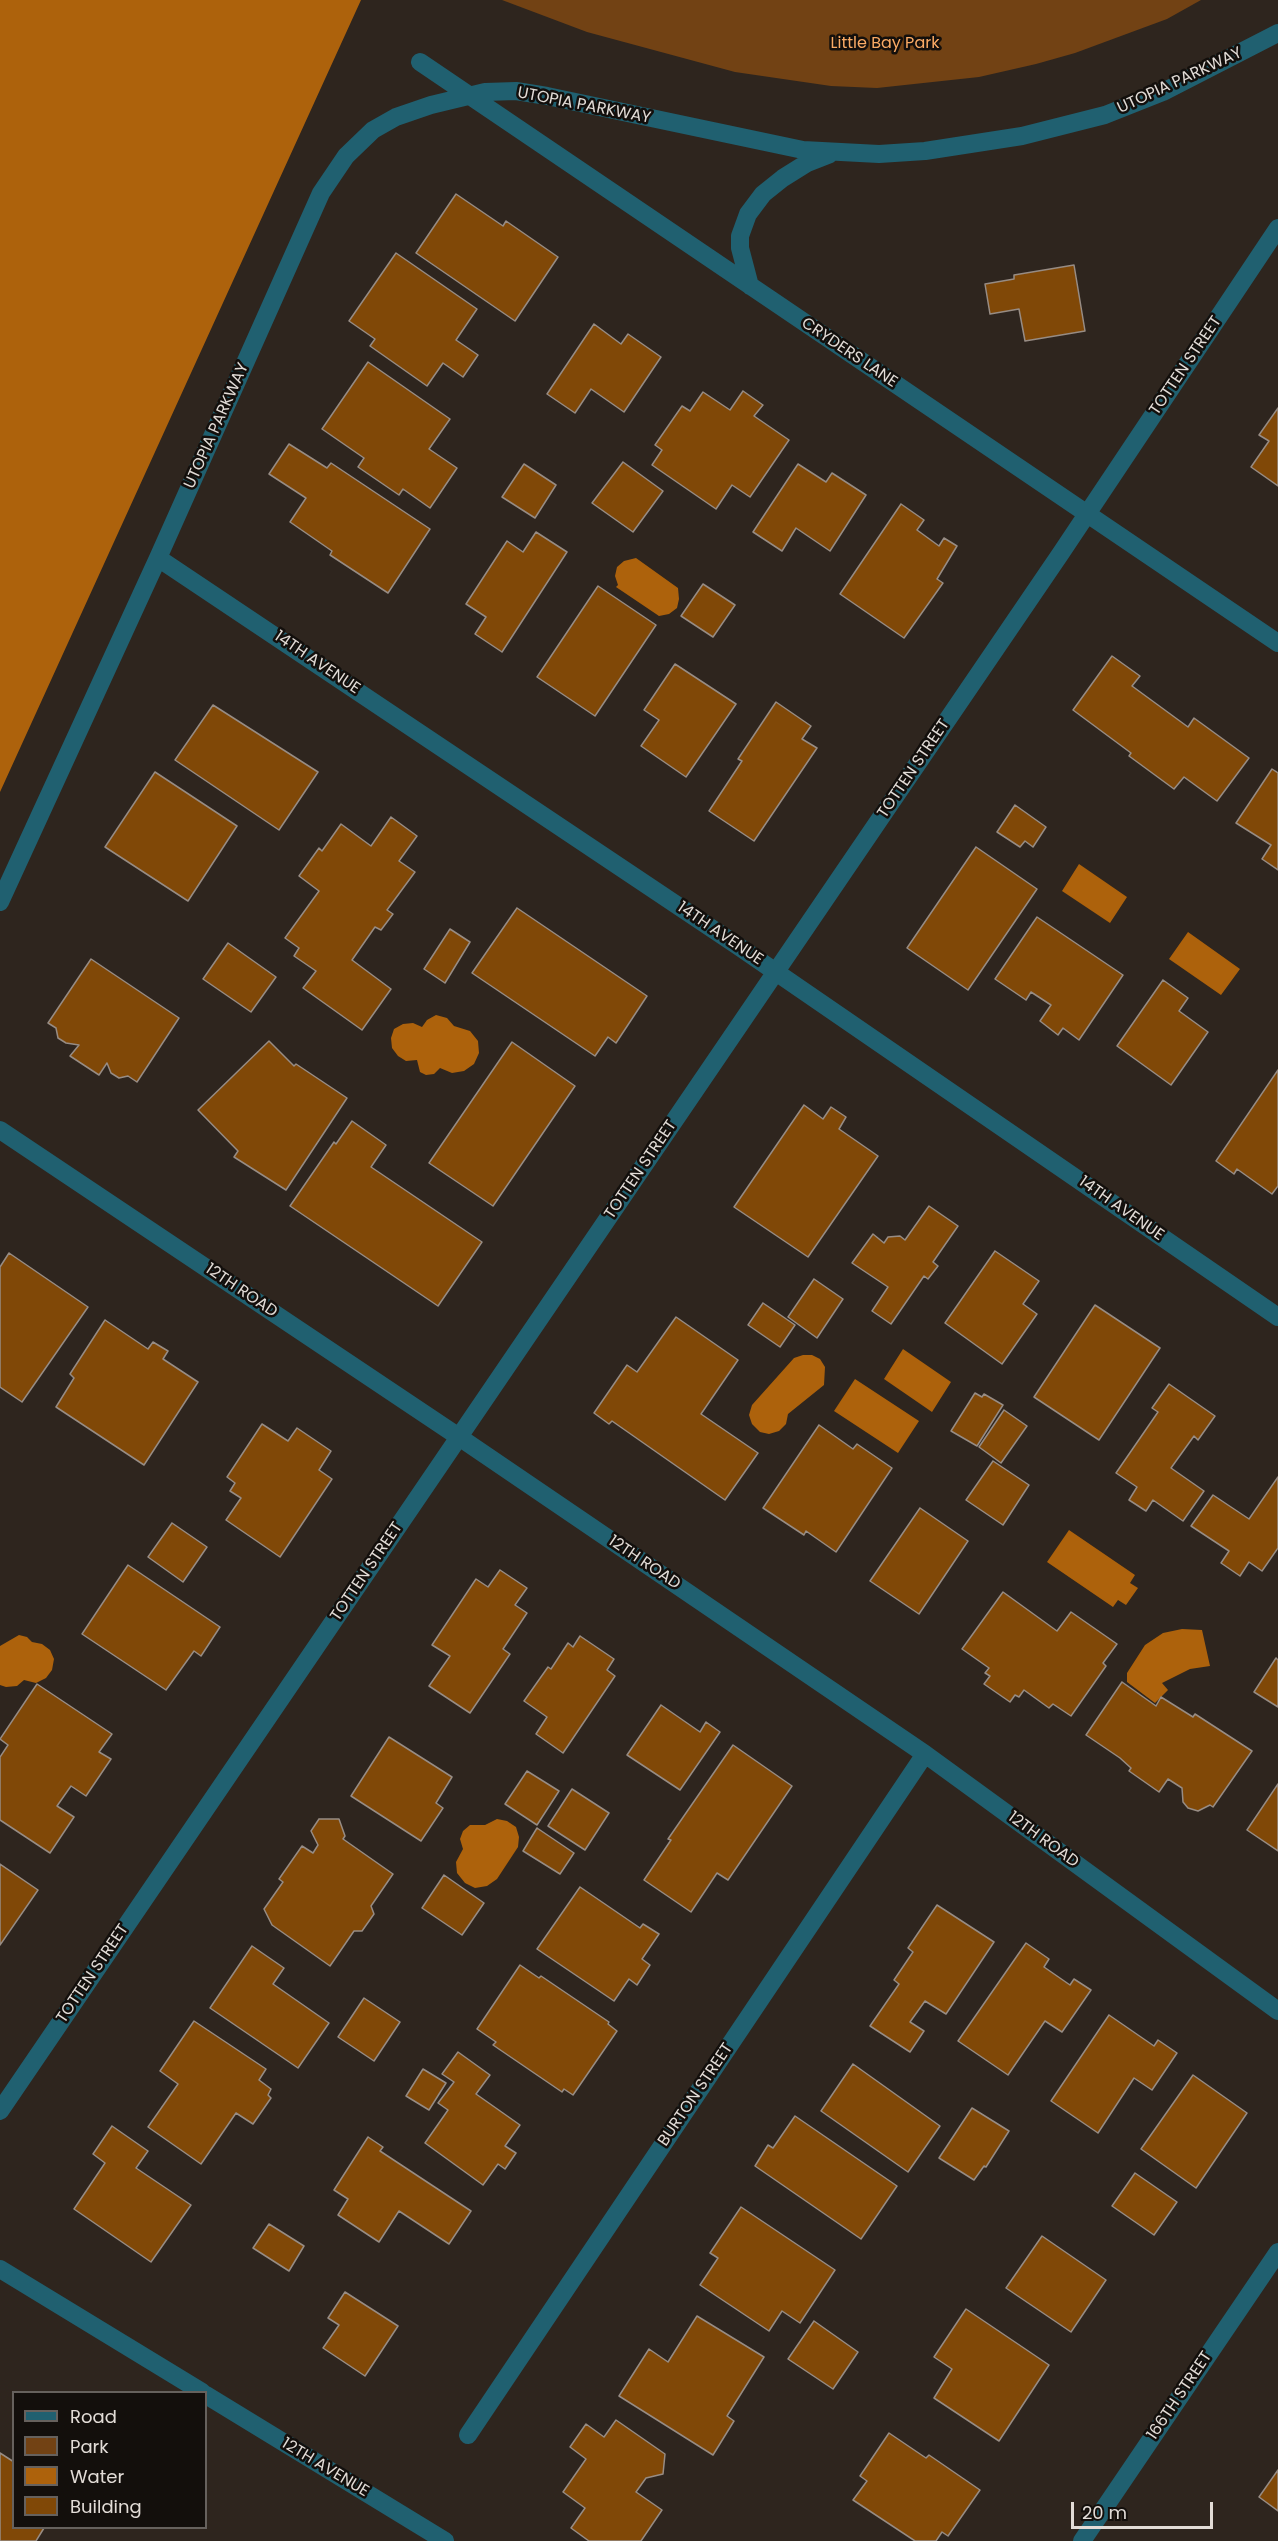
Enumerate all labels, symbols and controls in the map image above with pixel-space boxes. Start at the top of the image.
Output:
park label: Little Bay Park [831,34,939,54]
street label: UTOPIA PARKWAY [1115,44,1245,118]
street label: UTOPIA PARKWAY [516,84,652,128]
street label: TOTTEN STREET [1146,313,1226,419]
street label: CRYDERS LANE [797,314,901,392]
street label: UTOPIA PARKWAY [181,360,253,492]
street label: 14TH AVENUE [270,627,364,699]
street label: TOTTEN STREET [874,716,954,822]
street label: 14TH AVENUE [673,898,767,970]
street label: TOTTEN STREET [601,1117,681,1223]
street label: 14TH AVENUE [1075,1173,1167,1245]
street label: 12TH ROAD [201,1260,281,1322]
street label: TOTTEN STREET [327,1519,407,1625]
street label: 12TH ROAD [604,1532,684,1594]
street label: 12TH ROAD [1004,1808,1082,1872]
street label: TOTTEN STREET [53,1921,133,2027]
street label: BURTON STREET [655,2040,737,2150]
street label: 166TH STREET [1143,2348,1217,2444]
legend [12,2391,207,2529]
text: Road [70,2404,117,2429]
text: Park [70,2434,109,2459]
street label: 12TH AVENUE [278,2434,372,2502]
text: Water [70,2464,124,2489]
scale bar [1074,2490,1216,2528]
text: Building [70,2494,142,2519]
text: 20 m [1082,2500,1127,2525]

